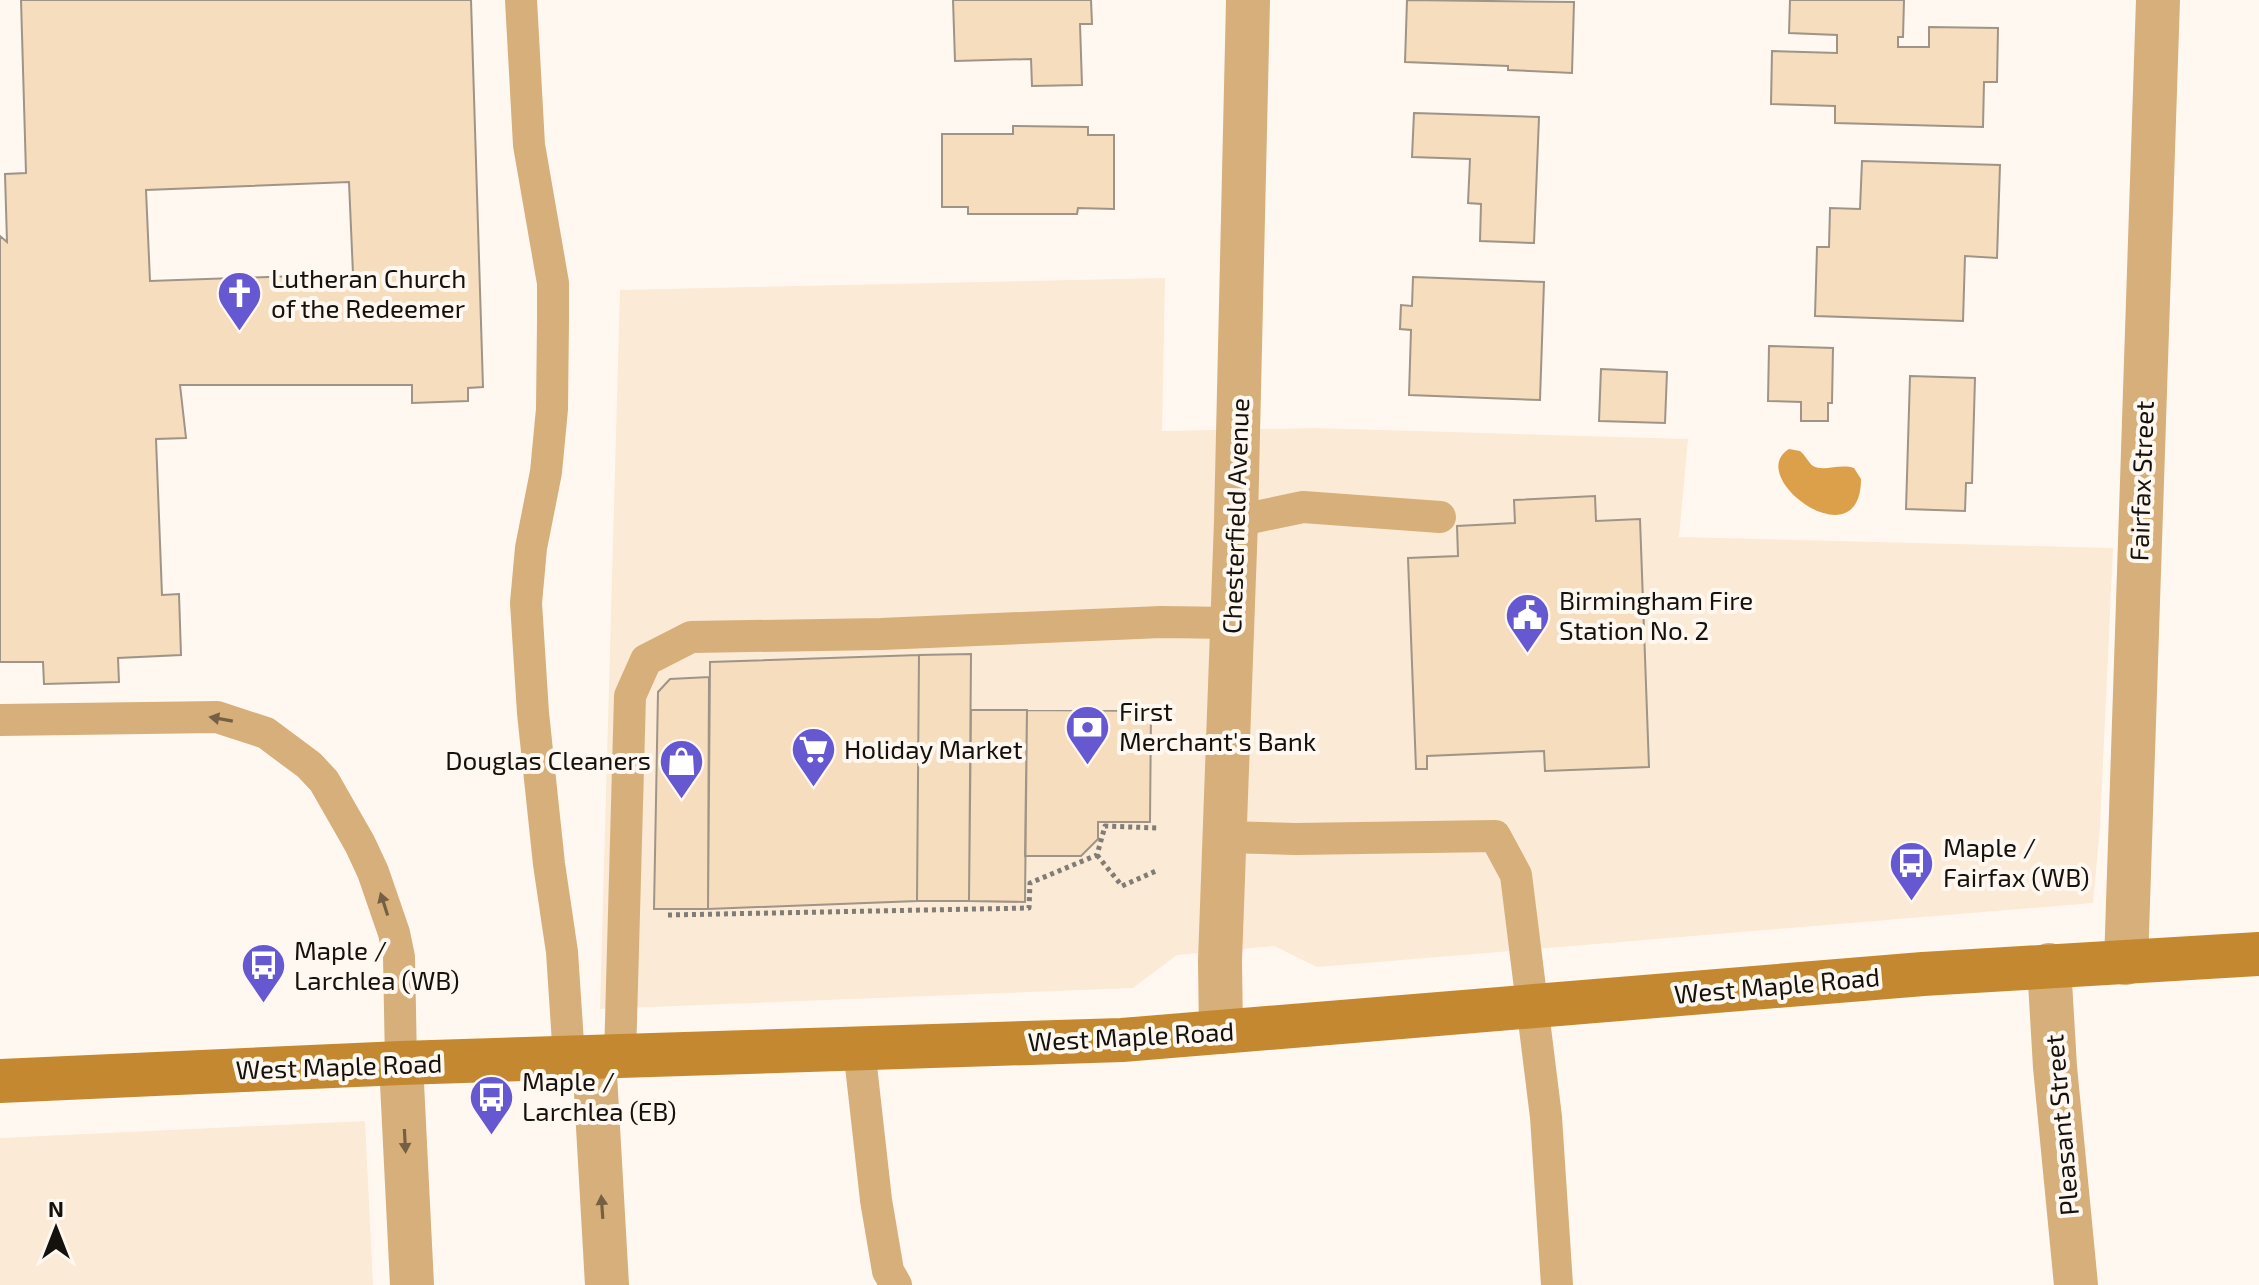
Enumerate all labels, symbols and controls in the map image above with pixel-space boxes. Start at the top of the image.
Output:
place label: Lutheran Church of the Redeemer [271,262,466,323]
church icon: Lutheran Church of the Redeemer [216,270,264,333]
street label: Chesterfield Avenue [1215,397,1254,634]
street label: Fairfax Street [2122,400,2159,562]
place label: Birmingham Fire Station No. 2 [1559,584,1753,645]
public building icon: Birmingham Fire Station No. 2 [1504,592,1552,655]
place label: First Merchant's Bank [1119,695,1316,756]
bank icon: First Merchant's Bank [1064,703,1112,766]
one-way arrow [208,713,233,725]
supermarket icon: Holiday Market [789,726,837,789]
place label: Holiday Market [844,733,1023,764]
shop icon: Douglas Cleaners [658,737,706,800]
place label: Douglas Cleaners [445,744,651,775]
place label: Maple / Fairfax (WB) [1943,831,2090,892]
bus stop icon: Maple / Fairfax (WB) [1888,839,1936,902]
one-way arrow [378,891,390,915]
place label: Maple / Larchlea (WB) [294,934,460,995]
bus stop icon: Maple / Larchlea (WB) [239,942,287,1005]
street label: West Maple Road [1673,960,1881,1009]
street label: West Maple Road [1027,1015,1235,1056]
street label: Pleasant Street [2037,1033,2084,1217]
street label: West Maple Road [235,1046,443,1085]
place label: Maple / Larchlea (EB) [522,1065,677,1126]
bus stop icon: Maple / Larchlea (EB) [467,1073,515,1136]
one-way arrow [399,1129,412,1154]
north arrow [16,1189,96,1269]
one-way arrow [595,1194,608,1219]
text: N [48,1195,64,1221]

